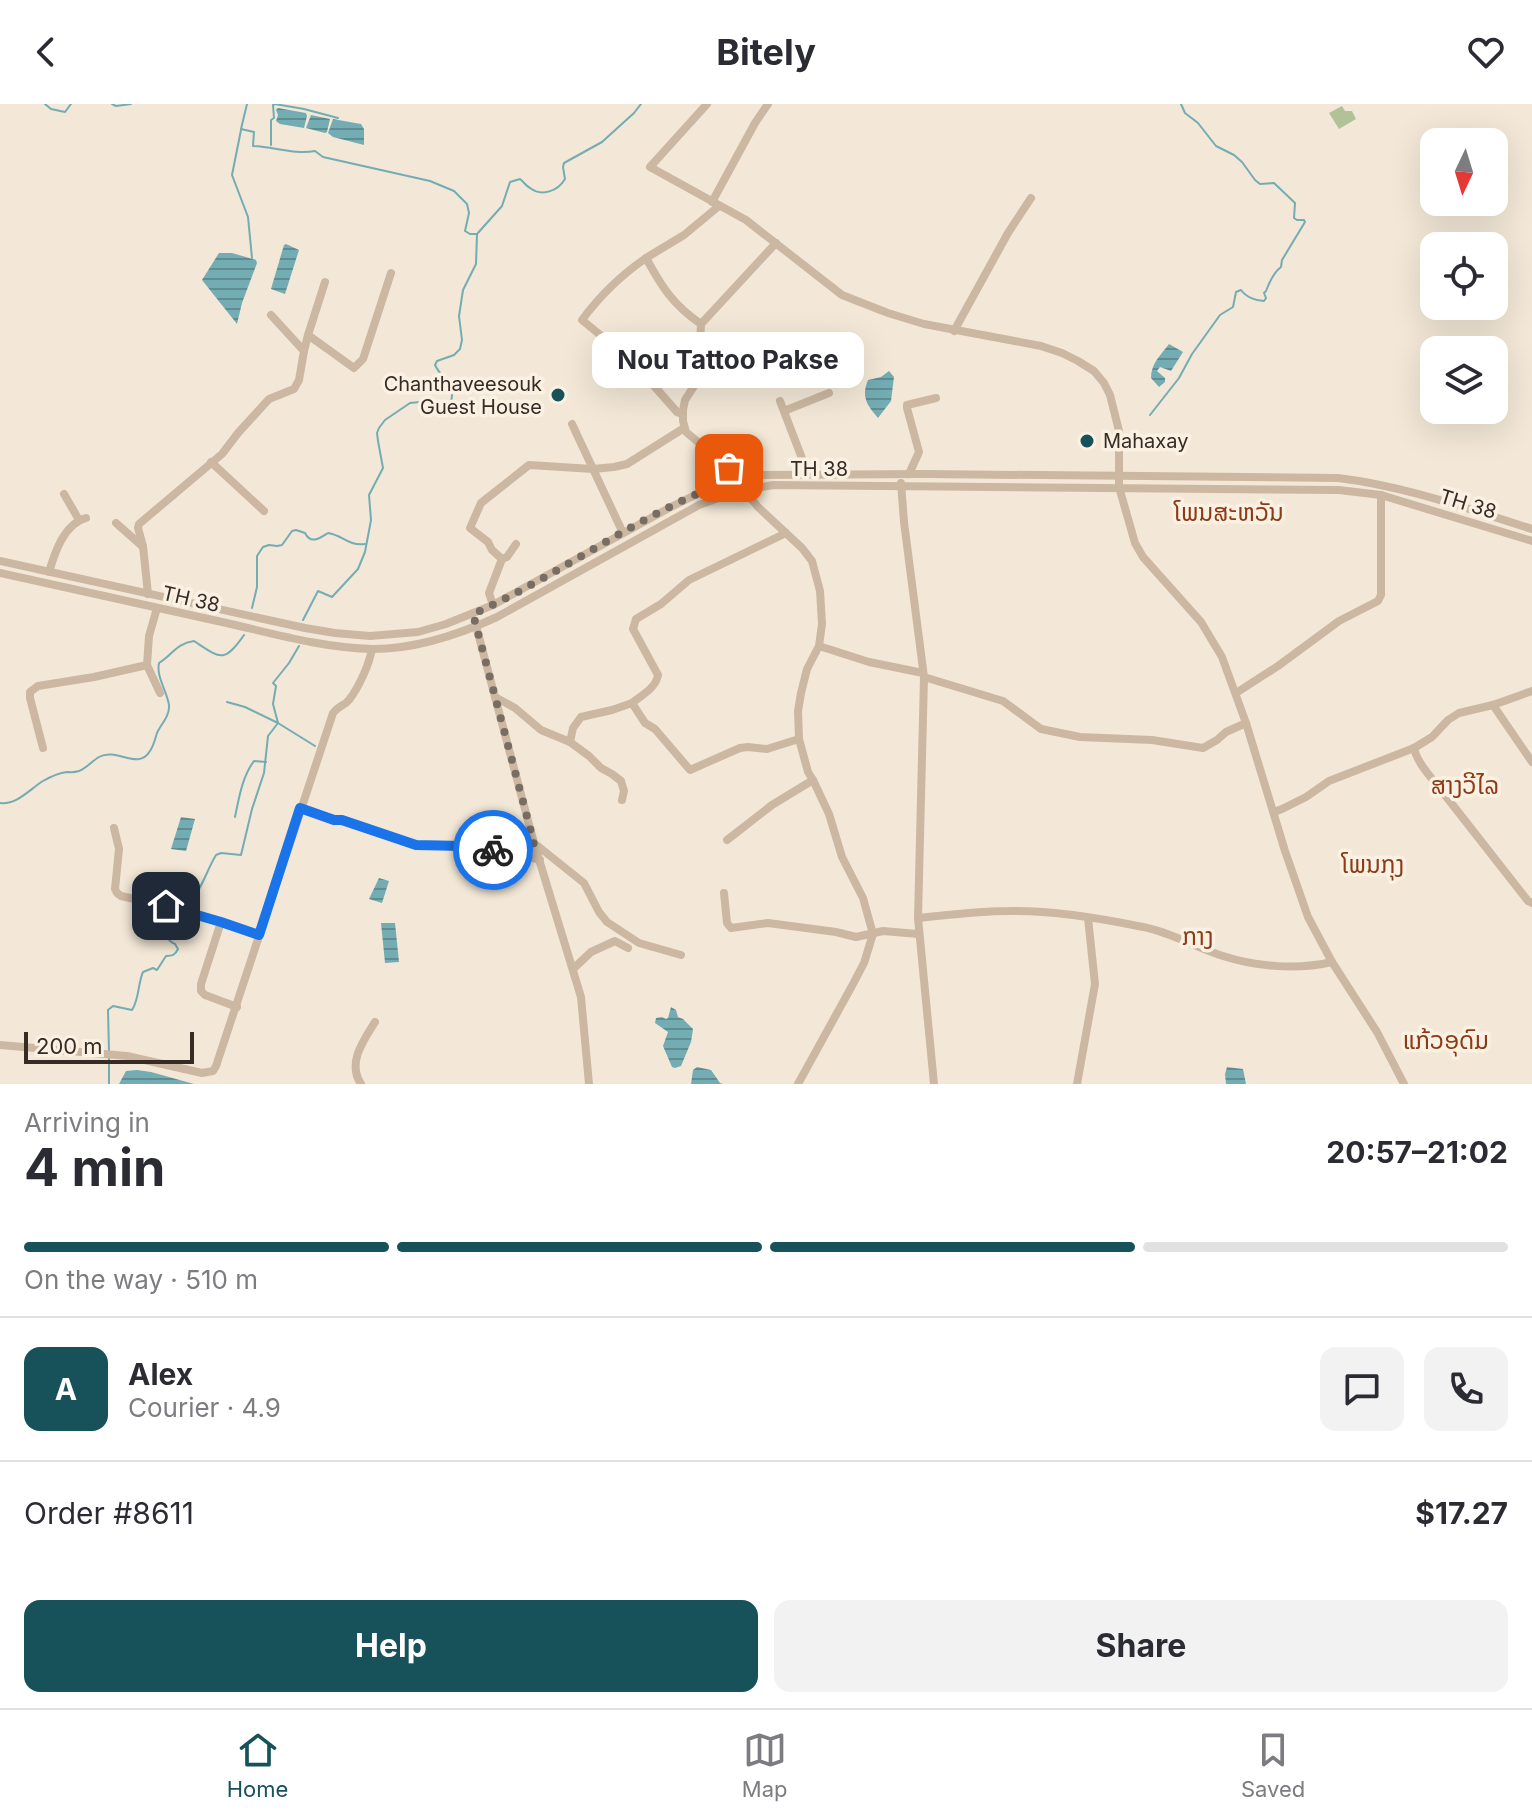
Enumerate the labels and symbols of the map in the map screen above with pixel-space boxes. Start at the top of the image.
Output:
north arrow [1420,128,1508,216]
callout: Nou Tattoo Pakse [593,332,865,388]
place label: Chanthaveesouk Guest House [384,372,542,419]
marker: Chanthaveesouk Guest House [549,386,567,404]
place label: Mahaxay [1103,429,1188,453]
marker: Mahaxay [1078,432,1096,450]
pin [695,434,763,502]
street label: TH 38 [790,457,848,481]
street label: TH 38 [1437,484,1499,524]
district label: ໂພນສະຫວັນ [1173,498,1284,527]
street label: TH 38 [160,581,222,617]
district label: ສາງວີໄລ [1431,771,1499,800]
courier [453,810,533,890]
district label: ໂພນກຸງ [1341,850,1404,881]
pin [132,872,200,940]
district label: ກາງ [1182,922,1214,951]
district label: ແກ້ວອຸດົມ [1403,1026,1489,1057]
scale bar [24,1028,194,1064]

